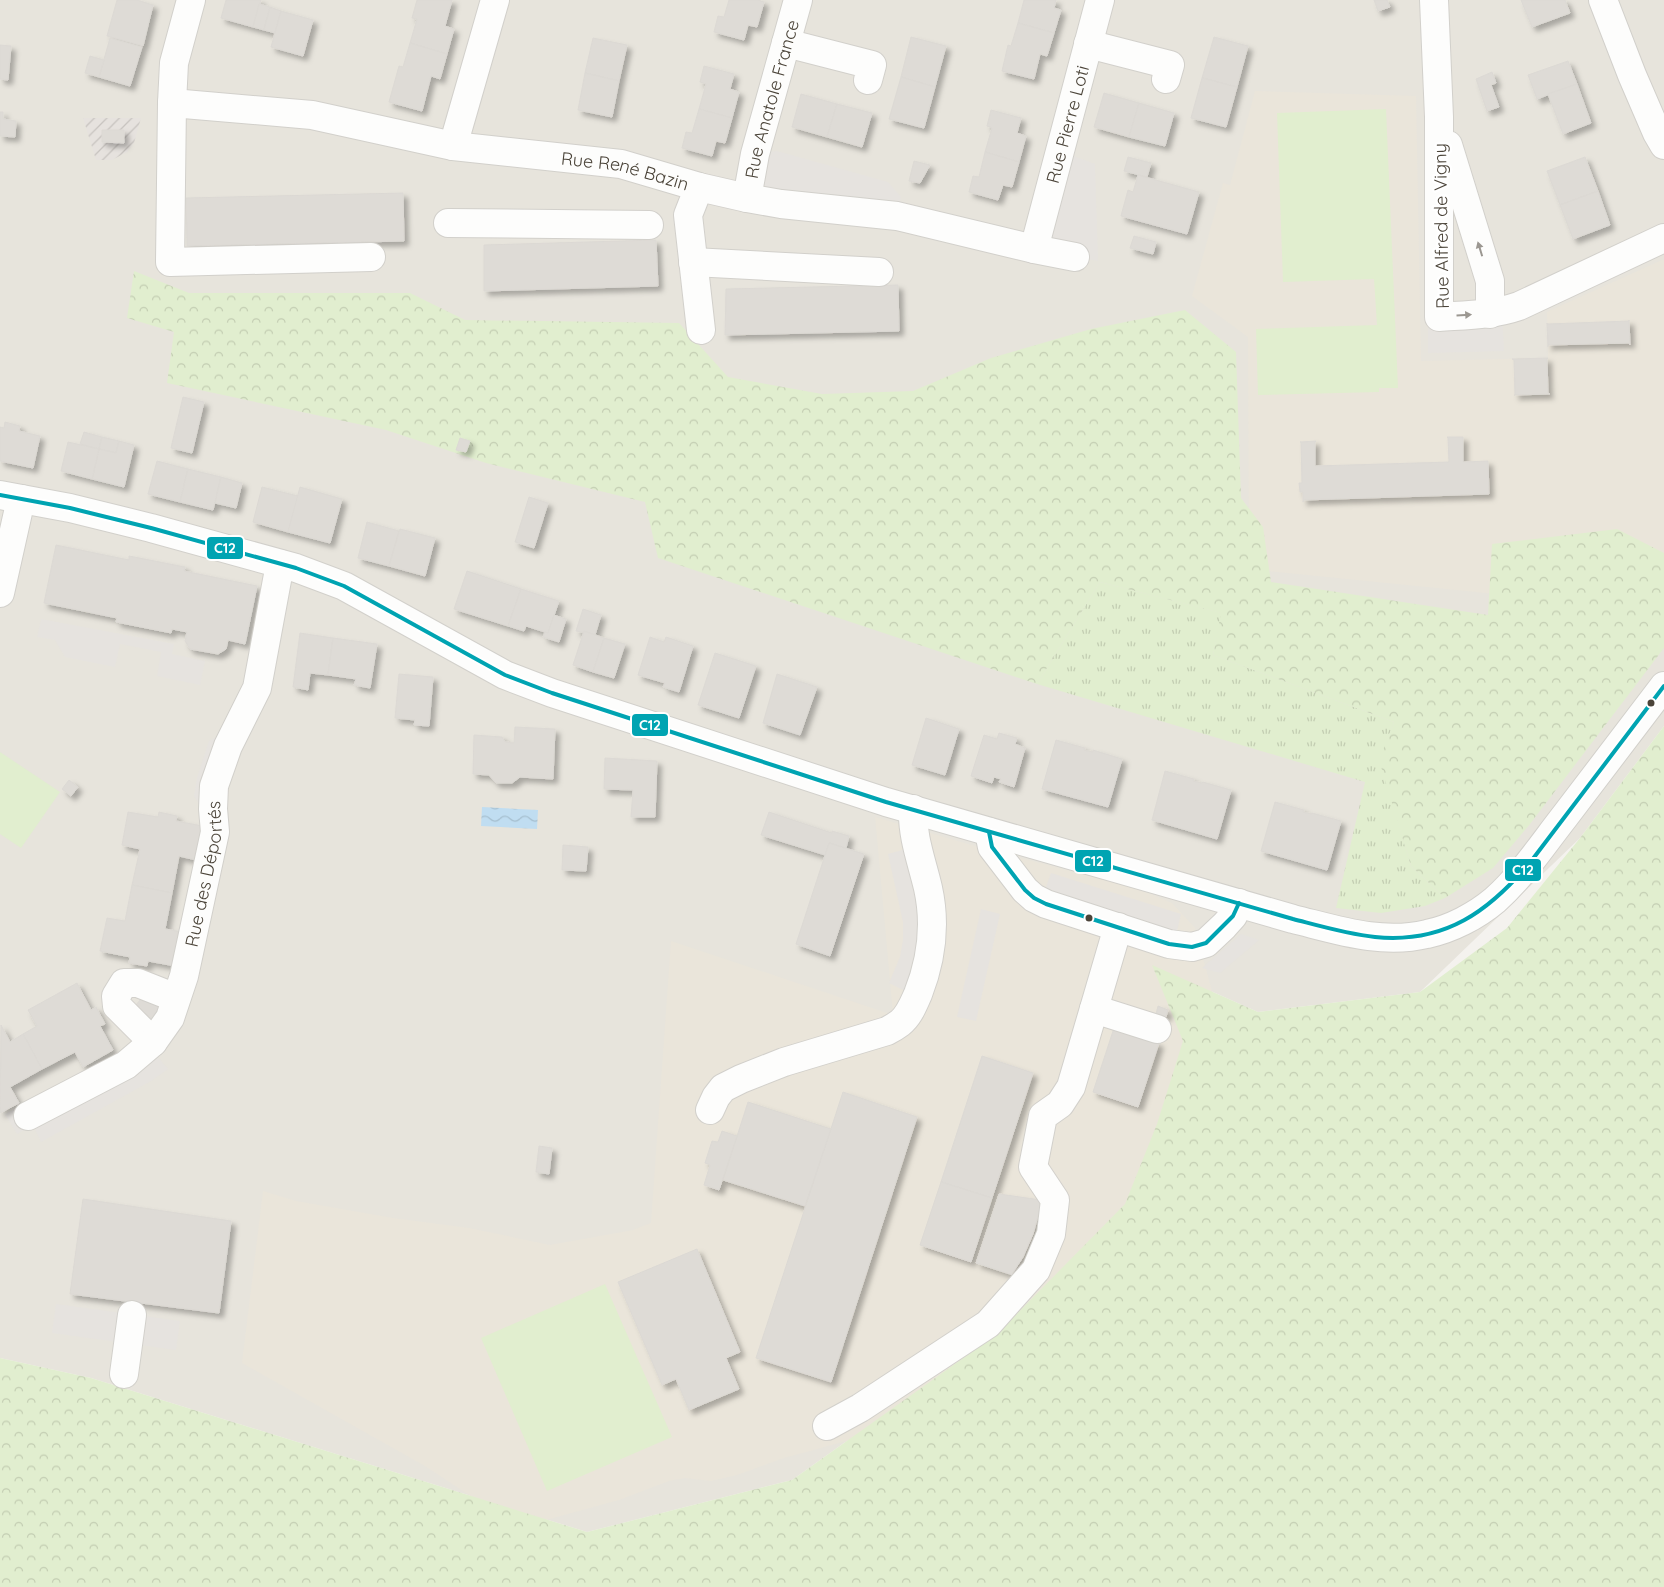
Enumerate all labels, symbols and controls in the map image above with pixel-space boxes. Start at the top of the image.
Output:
street label: Rue Anatole France [739,17,803,180]
street label: Rue Pierre Loti [1040,63,1094,186]
street label: Rue Alfred de Vigny [1428,143,1454,309]
street label: Rue René Bazin [560,146,692,195]
one-way arrow [1476,241,1484,256]
one-way arrow [1456,311,1472,319]
line badge: C12 [206,536,244,560]
text: C12 [214,539,236,557]
unlabelled marker [1646,698,1656,708]
line badge: C12 [631,713,669,737]
text: C12 [639,716,661,734]
street label: Rue des Déportés [179,800,226,949]
line badge: C12 [1074,849,1112,873]
text: C12 [1082,852,1104,870]
line badge: C12 [1504,858,1542,882]
text: C12 [1512,861,1534,879]
unlabelled marker [1084,913,1094,923]

